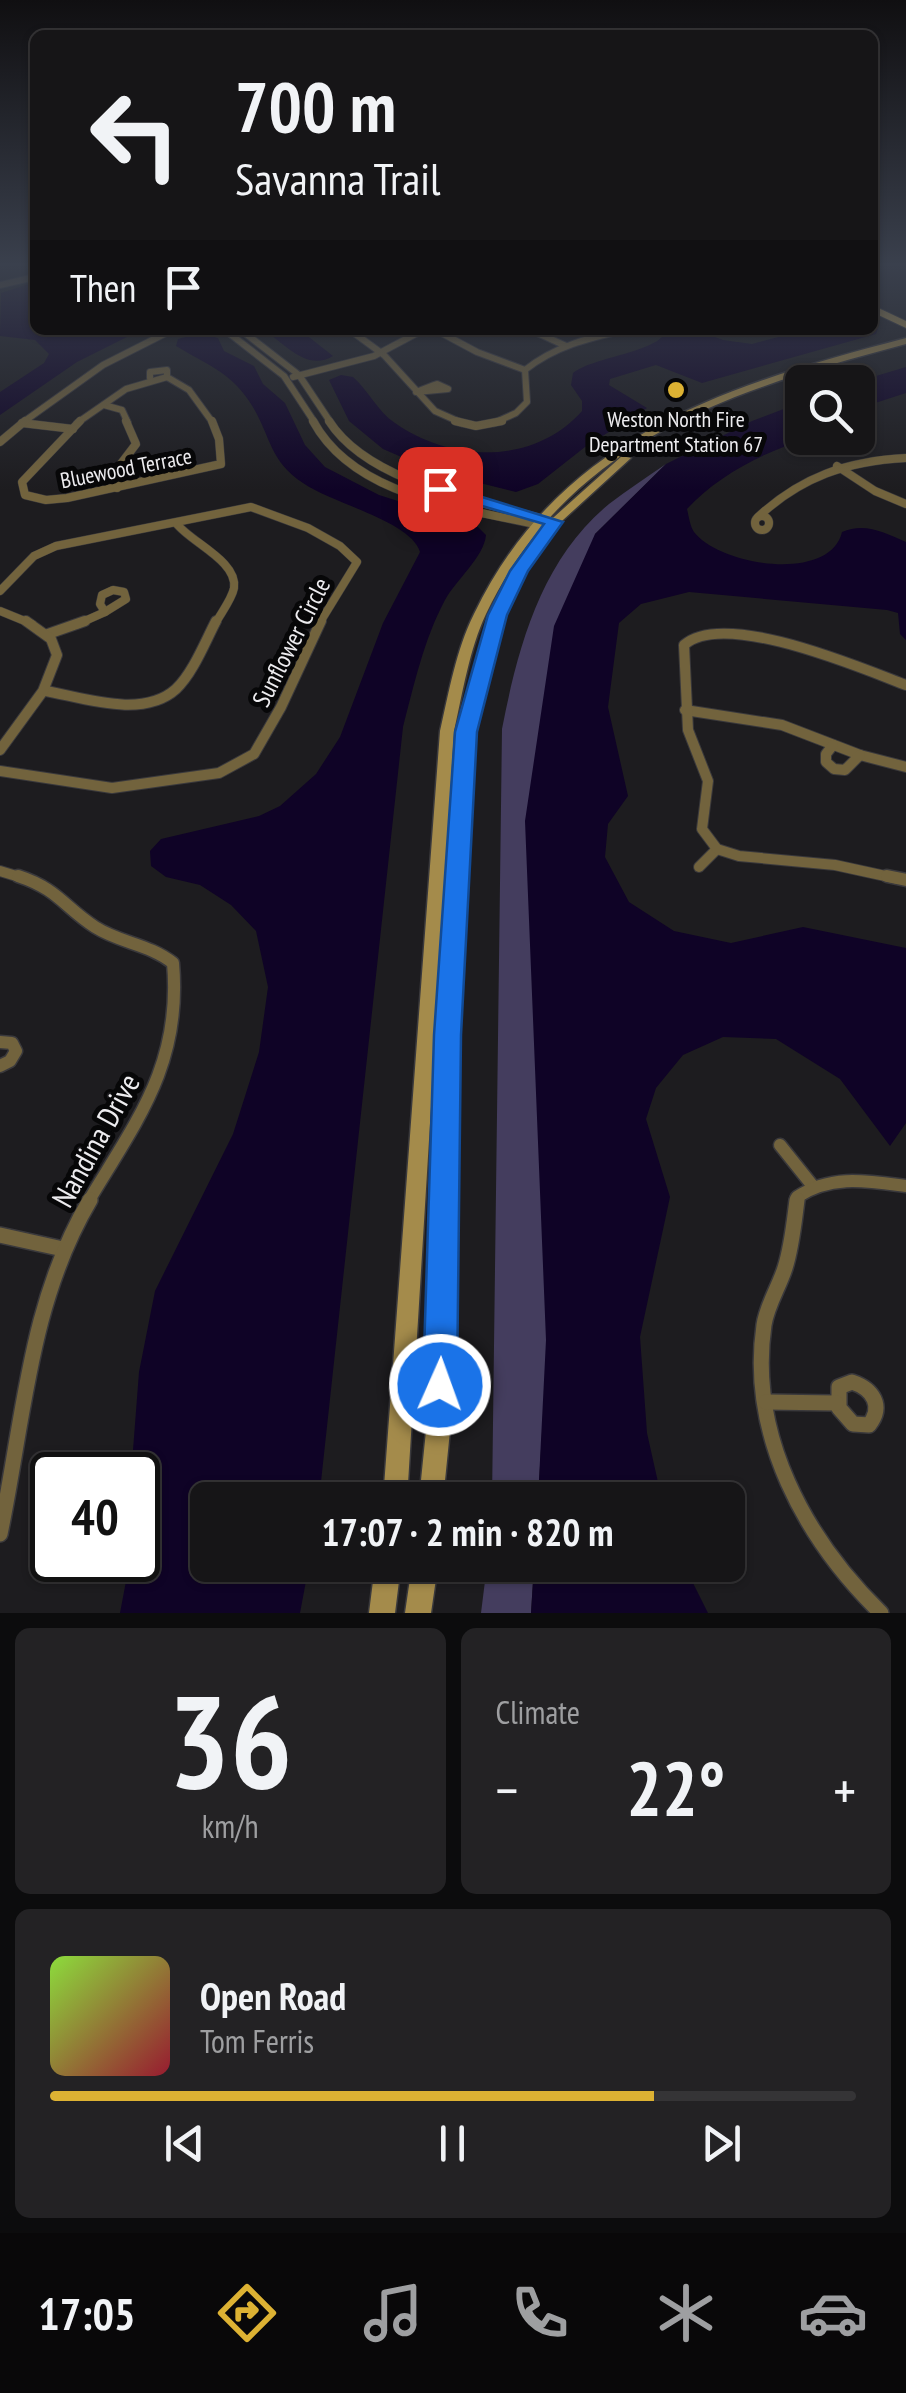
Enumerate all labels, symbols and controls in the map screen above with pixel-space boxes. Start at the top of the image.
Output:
text: 700 m [235,61,396,151]
icon: left [70,70,200,200]
text: Savanna Trail [235,149,440,207]
icon: arrive [156,260,211,315]
text: Then [70,263,136,312]
map controls [785,365,875,455]
button: search [785,365,875,455]
marker: Weston North Fire Department Station 67 [665,379,687,401]
place label: Weston North Fire Department Station 67 [589,405,763,458]
street label: Bluewood Terrace [58,442,194,494]
pin [398,447,483,532]
icon: arrive [413,462,468,517]
street label: Sunflower Circle [245,572,337,712]
street label: Nandina Drive [42,1066,148,1214]
position arrow [388,1333,492,1437]
speed limit sign: 40 [30,1452,160,1582]
text: 17:07 · 2 min · 820 m [321,1507,614,1556]
text: 36 [168,1656,292,1824]
text: Climate [496,1691,580,1733]
text: 22° [626,1740,725,1837]
text: − [496,1754,518,1825]
text: + [833,1754,856,1825]
text: km/h [202,1805,259,1847]
text: Open Road [200,1971,346,2020]
text: Tom Ferris [200,2020,314,2062]
icon: previous [157,2116,212,2171]
icon: pause [425,2116,480,2171]
icon: next [694,2116,749,2171]
icon: directions [212,2278,282,2348]
icon: music [358,2278,428,2348]
icon: phone [505,2278,575,2348]
icon: climate [651,2278,721,2348]
icon: car [798,2278,868,2348]
text: 17:05 [38,2284,136,2342]

